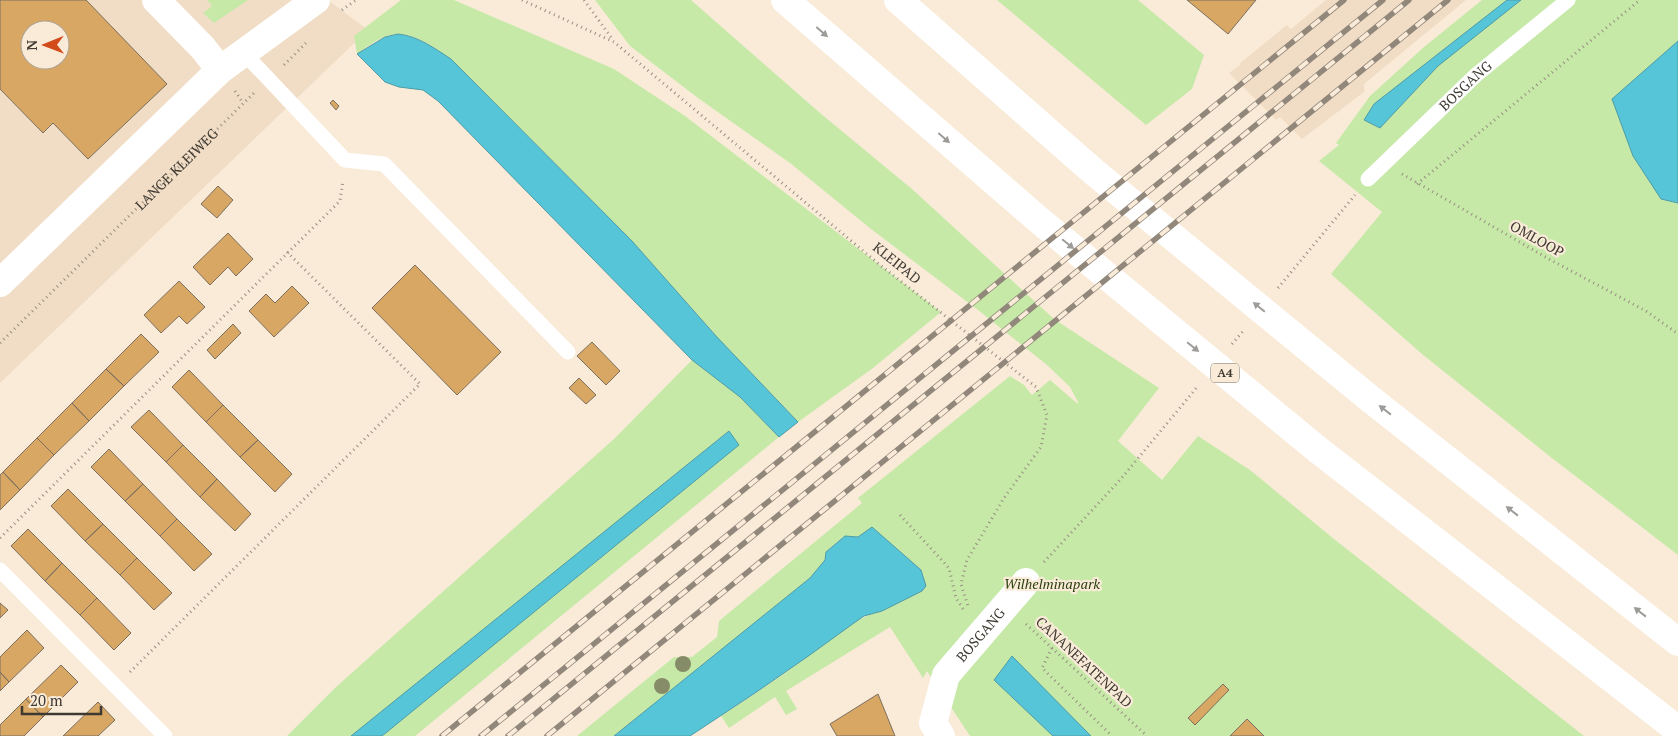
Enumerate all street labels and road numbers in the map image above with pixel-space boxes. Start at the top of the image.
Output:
street label: BOSGANG [1435,56,1496,115]
street label: LANGE KLEIWEG [131,123,222,214]
street label: OMLOOP [1507,216,1568,261]
street label: KLEIPAD [869,237,925,288]
road number: A4 [1211,363,1239,382]
street label: BOSGANG [952,603,1009,666]
street label: CANANEFATENPAD [1032,612,1137,711]

